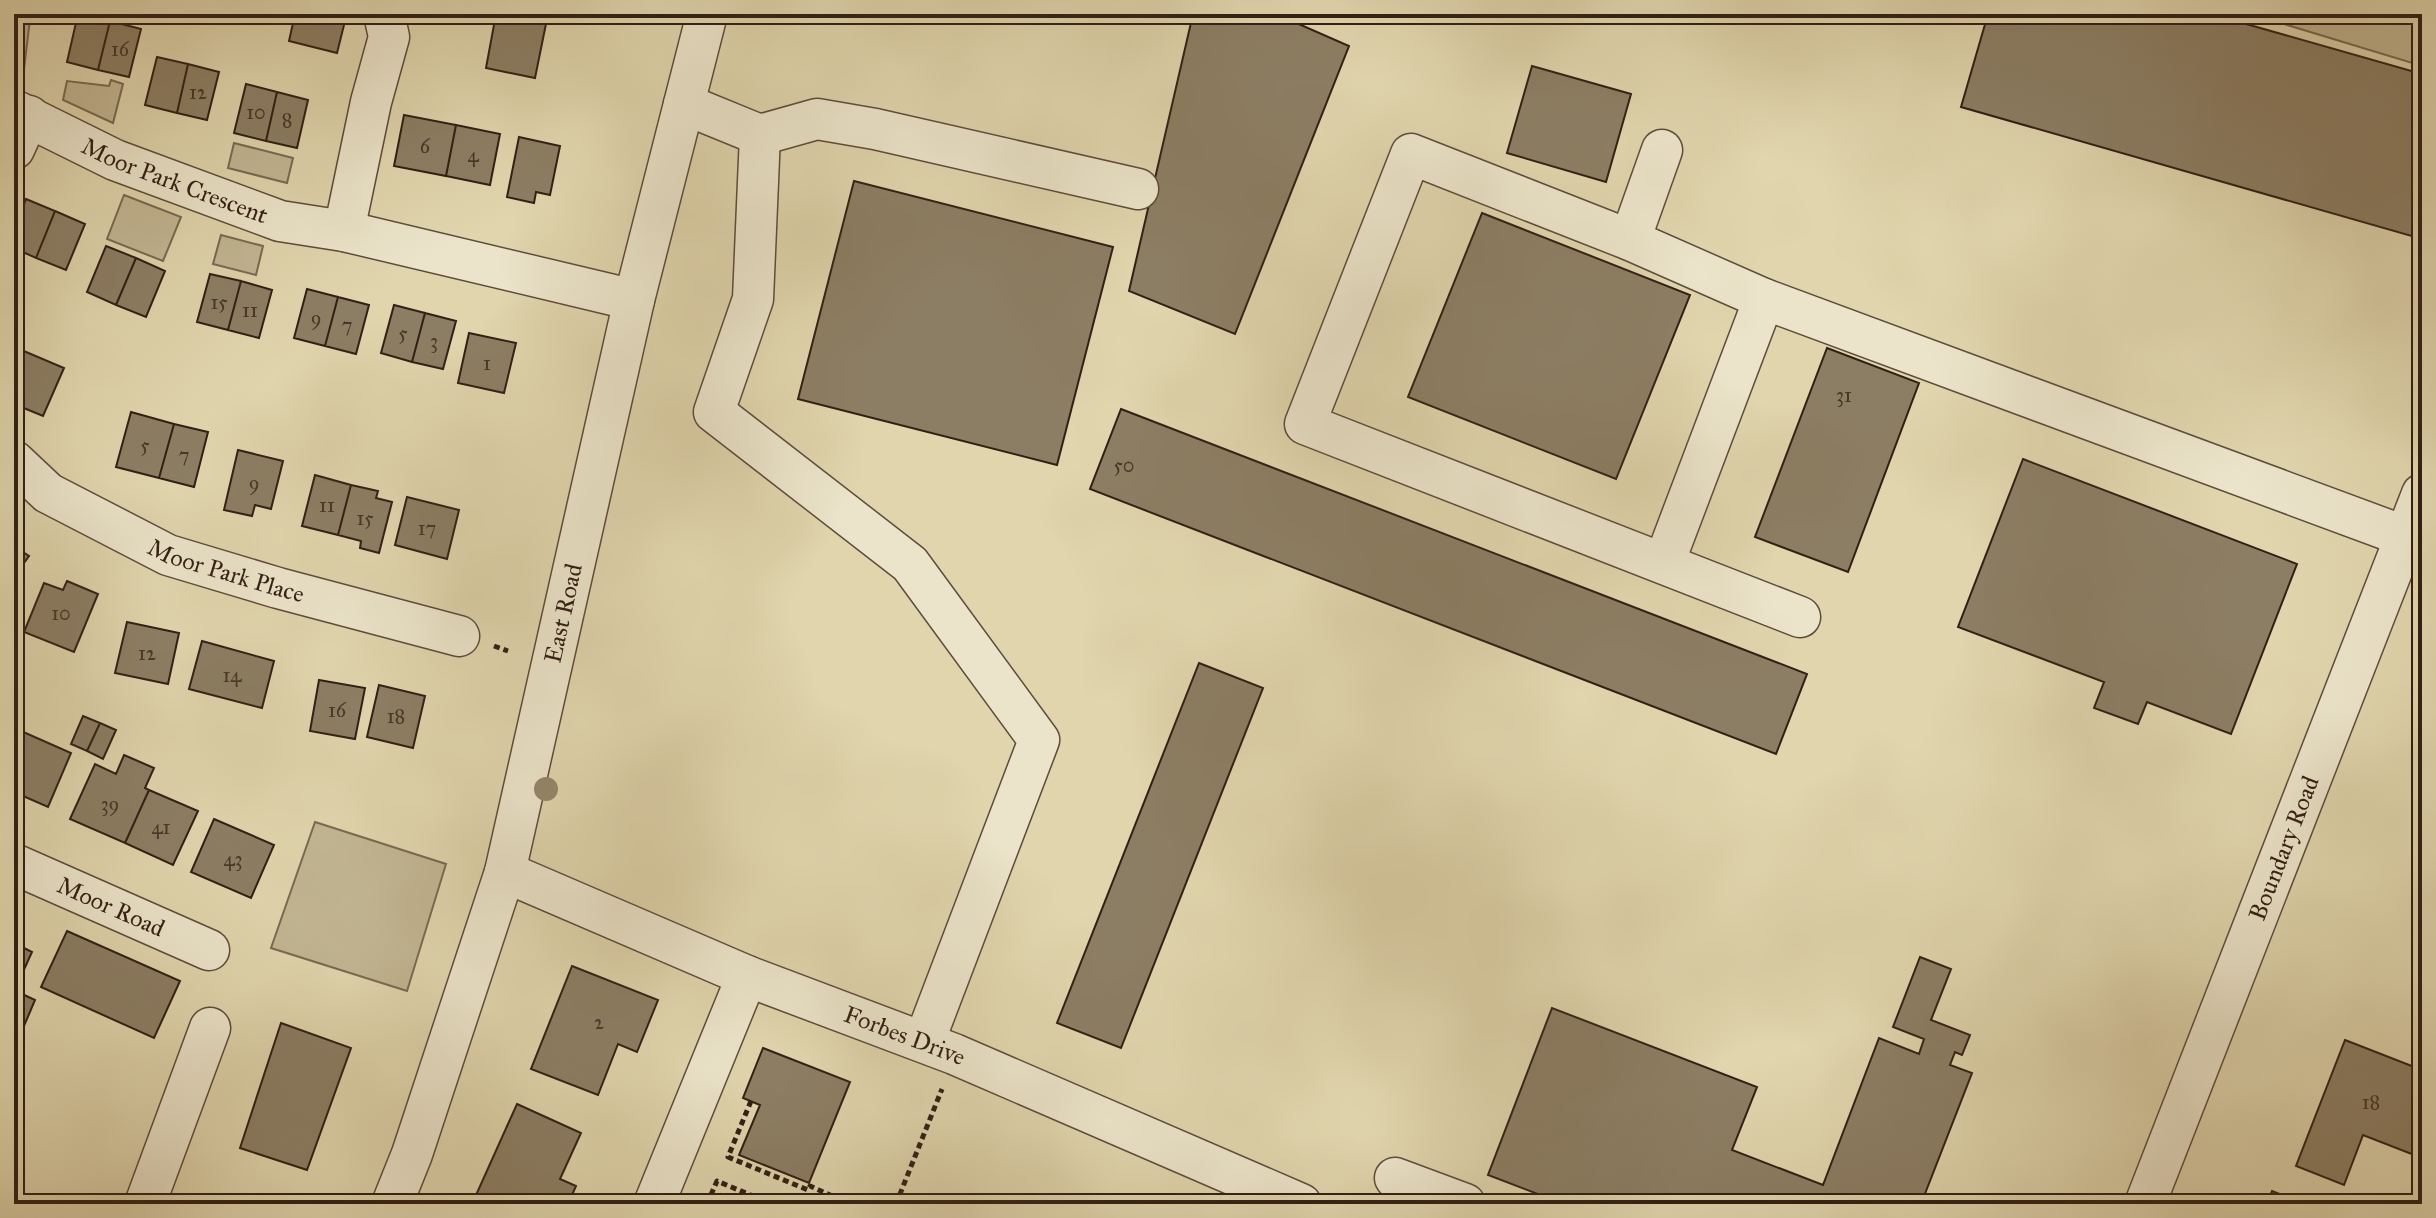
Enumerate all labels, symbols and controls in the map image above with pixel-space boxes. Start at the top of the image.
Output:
house number: 16 [111,37,130,61]
house number: 12 [189,80,207,104]
house number: 10 [246,100,266,124]
house number: 8 [282,108,292,132]
street label: Moor Park Crescent [77,131,273,230]
house number: 6 [420,134,431,158]
house number: 4 [467,143,479,167]
house number: 15 [210,290,228,314]
house number: 11 [242,298,258,322]
house number: 9 [311,306,321,330]
house number: 7 [342,313,352,337]
house number: 5 [398,321,408,345]
house number: 3 [430,329,438,353]
house number: 1 [483,351,491,375]
house number: 31 [1836,383,1852,407]
house number: 5 [140,433,150,457]
house number: 7 [179,443,189,467]
house number: 50 [1114,453,1134,477]
house number: 9 [249,471,259,495]
house number: 11 [319,493,335,517]
house number: 15 [356,506,374,530]
house number: 17 [418,516,436,540]
street label: Moor Park Place [143,532,307,609]
street label: East Road [538,561,589,666]
house number: 10 [51,601,71,625]
house number: 12 [138,641,156,665]
house number: 14 [222,663,242,687]
house number: 16 [328,698,347,722]
house number: 18 [387,704,405,728]
street label: Boundary Road [2242,772,2326,925]
house number: 39 [101,792,119,816]
house number: 41 [151,815,171,839]
house number: 43 [223,847,243,871]
street label: Moor Road [53,870,169,944]
street label: Forbes Drive [840,999,970,1072]
house number: 2 [594,1010,604,1034]
house number: 18 [2362,1090,2380,1114]

